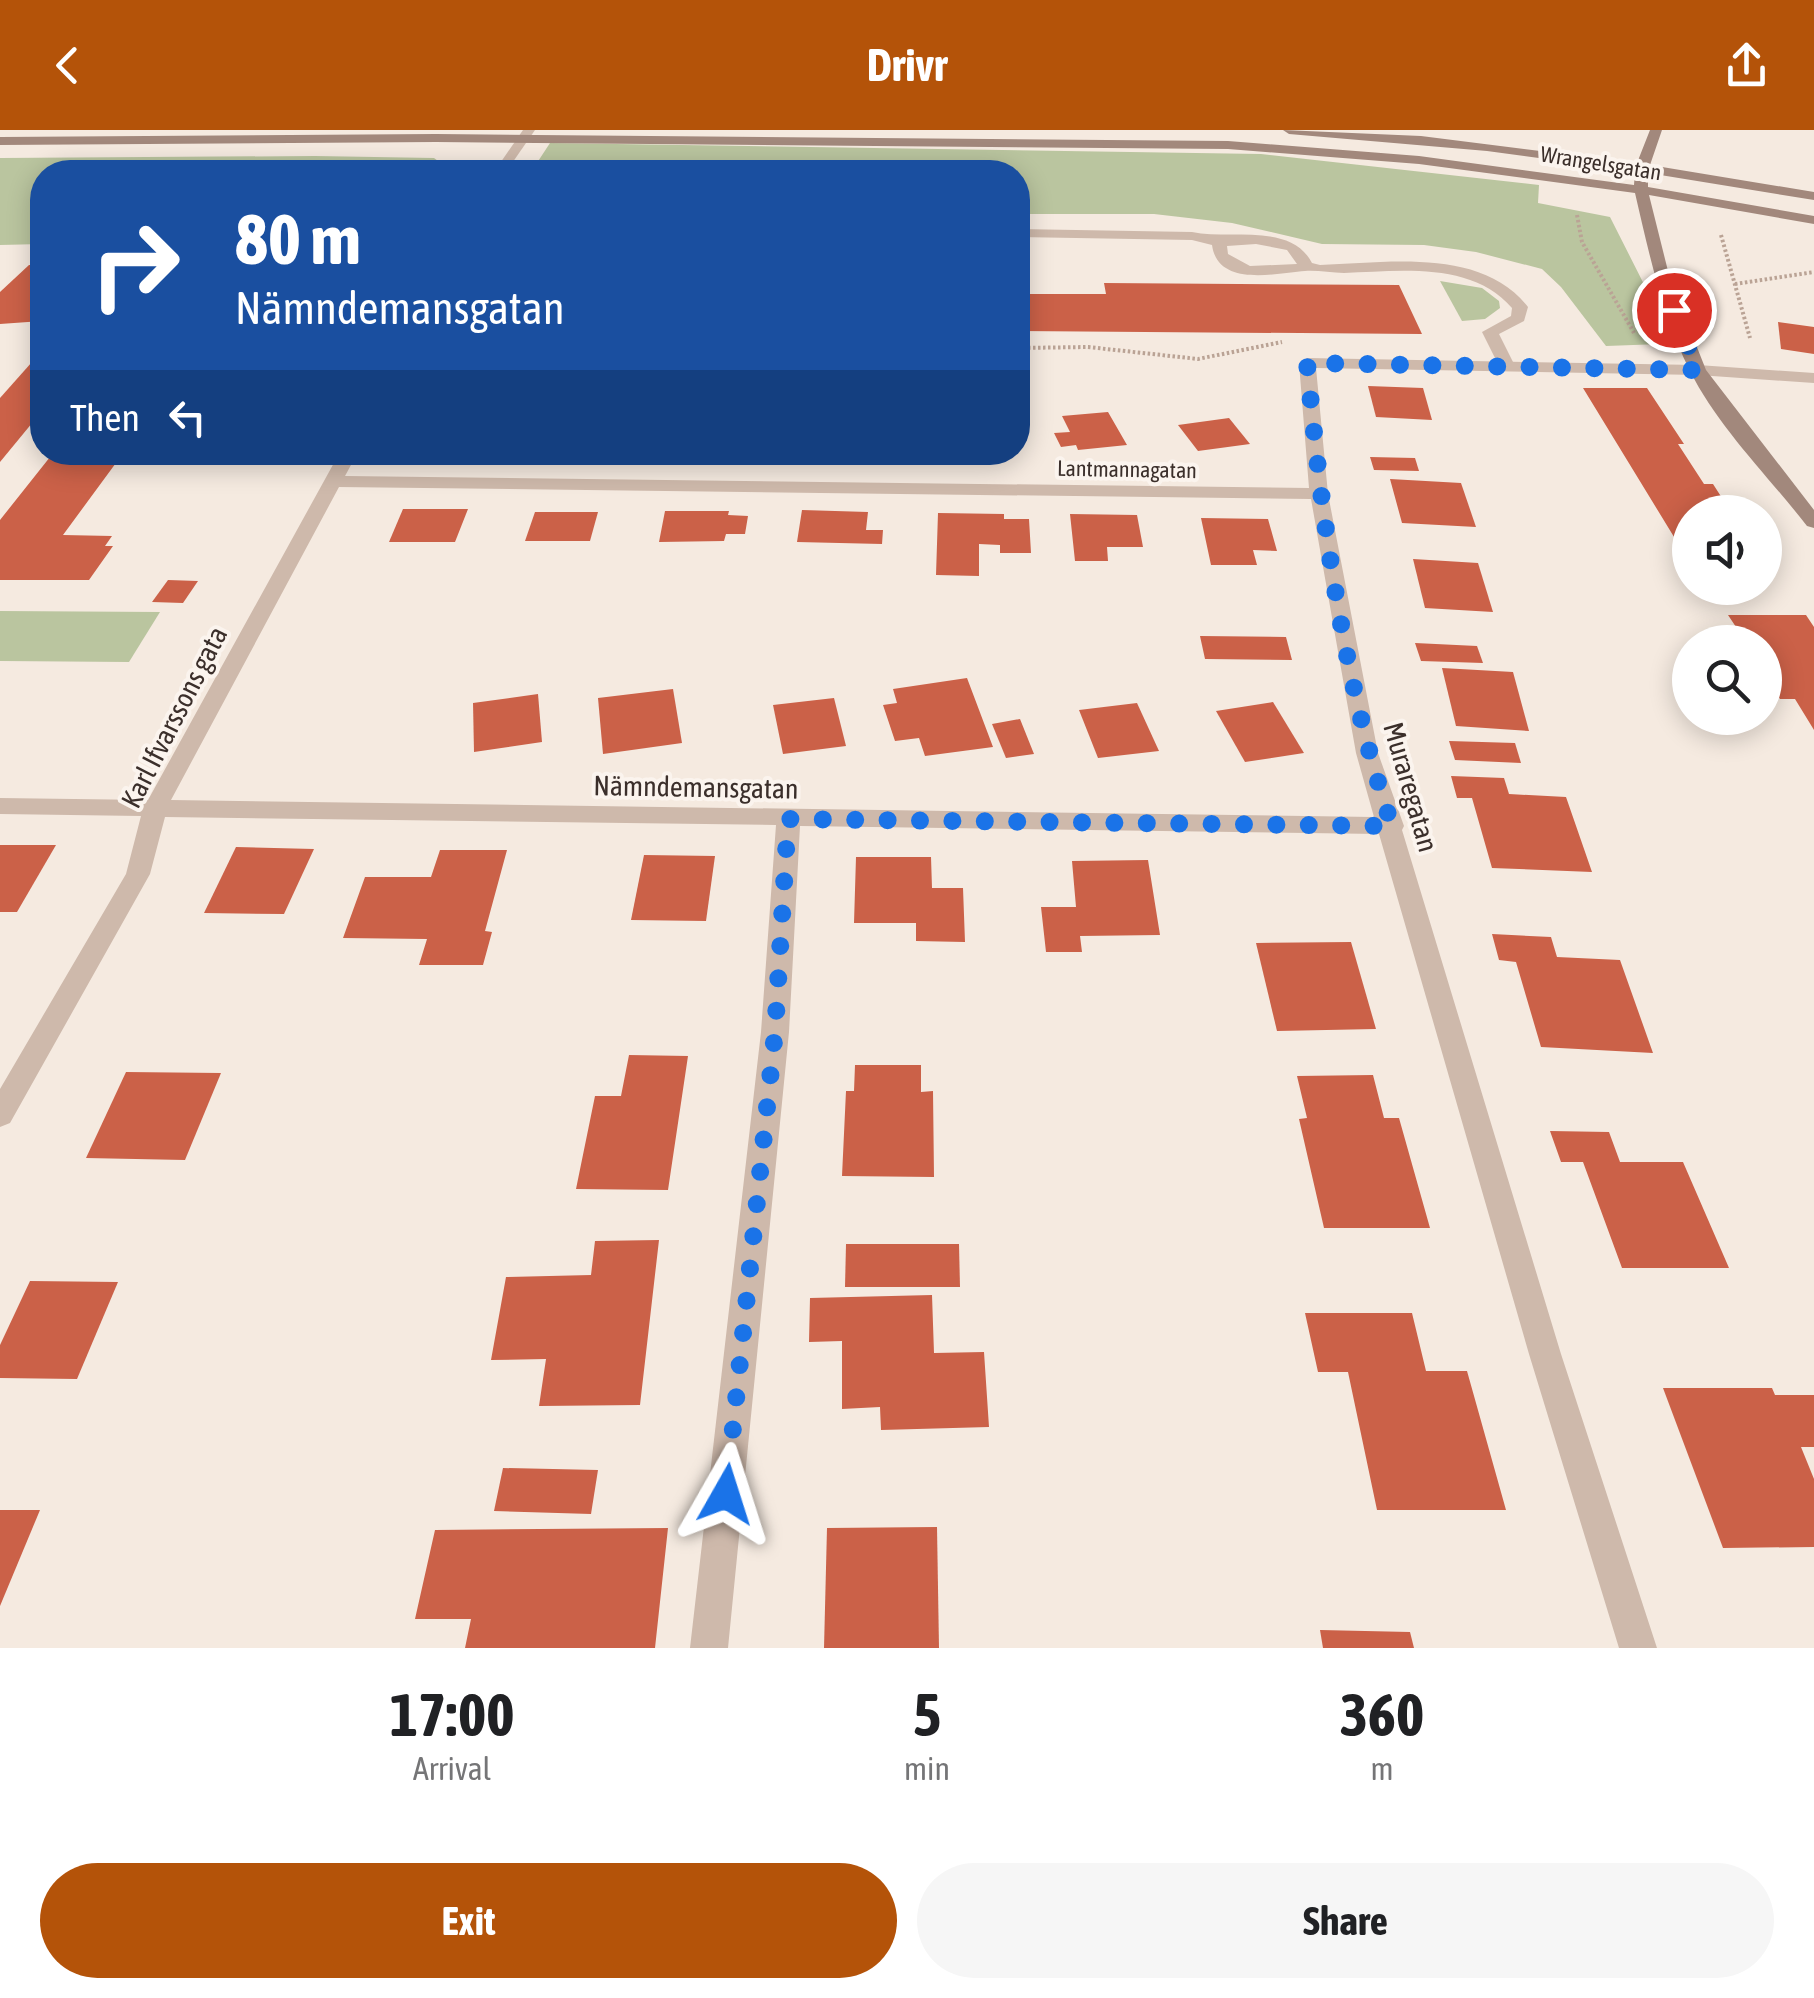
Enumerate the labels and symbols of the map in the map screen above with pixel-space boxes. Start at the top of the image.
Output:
street label: Wrangelsgatan [1539,141,1663,185]
pin [1632,268,1717,353]
street label: Lantmannagatan [1057,455,1197,483]
street label: Karl Ifvarssons gata [115,621,233,813]
street label: Muraregatan [1377,719,1445,855]
street label: Nämndemansgatan [593,769,799,805]
position arrow [674,1442,778,1546]

